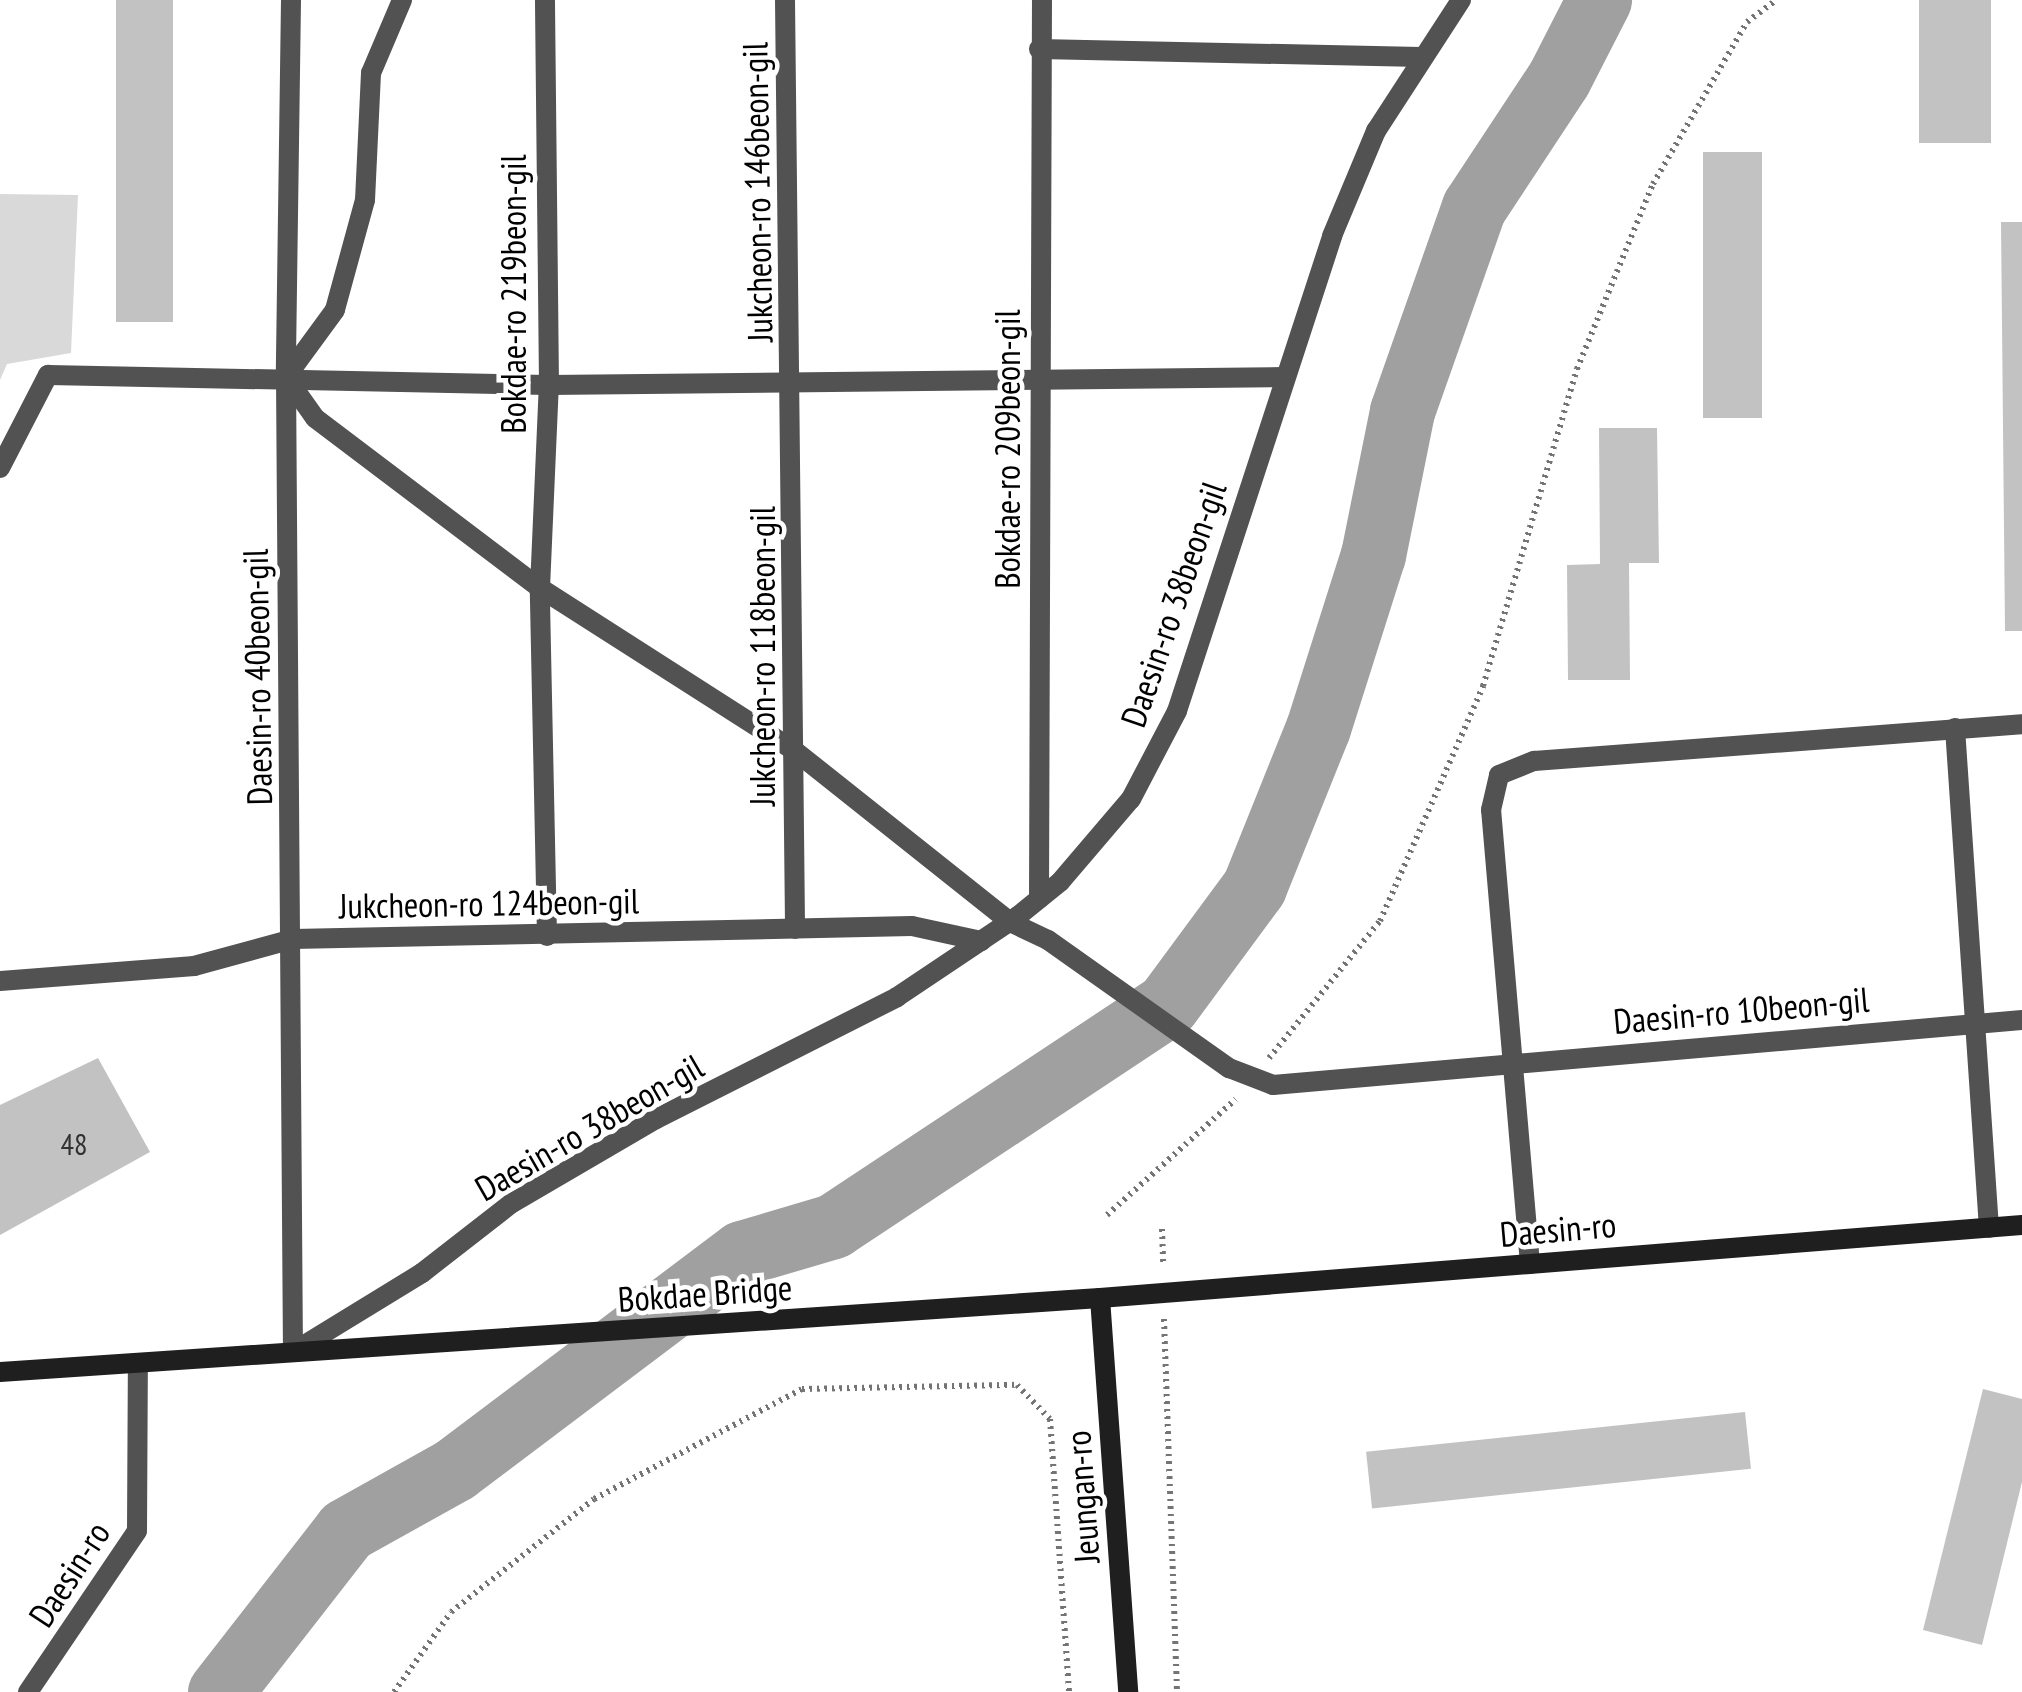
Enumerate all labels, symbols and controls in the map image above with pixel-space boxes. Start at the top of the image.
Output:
street label: Jukcheon-ro 146beon-gil [733,42,781,342]
street label: Bokdae-ro 219beon-gil [492,154,534,434]
street label: Bokdae-ro 209beon-gil [986,309,1028,589]
street label: Daesin-ro 38beon-gil [1111,476,1235,732]
street label: Jukcheon-ro 118beon-gil [741,506,783,806]
street label: Daesin-ro 40beon-gil [234,548,280,806]
street label: Jukcheon-ro 124beon-gil [339,879,639,927]
street label: Daesin-ro 10beon-gil [1611,978,1871,1042]
street label: Daesin-ro 38beon-gil [468,1045,710,1209]
house number: 48 [61,1126,87,1162]
street label: Daesin-ro [1498,1203,1618,1255]
street label: Bokdae Bridge [616,1266,794,1320]
street label: Jeungan-ro [1056,1429,1108,1565]
street label: Daesin-ro [20,1514,118,1634]

